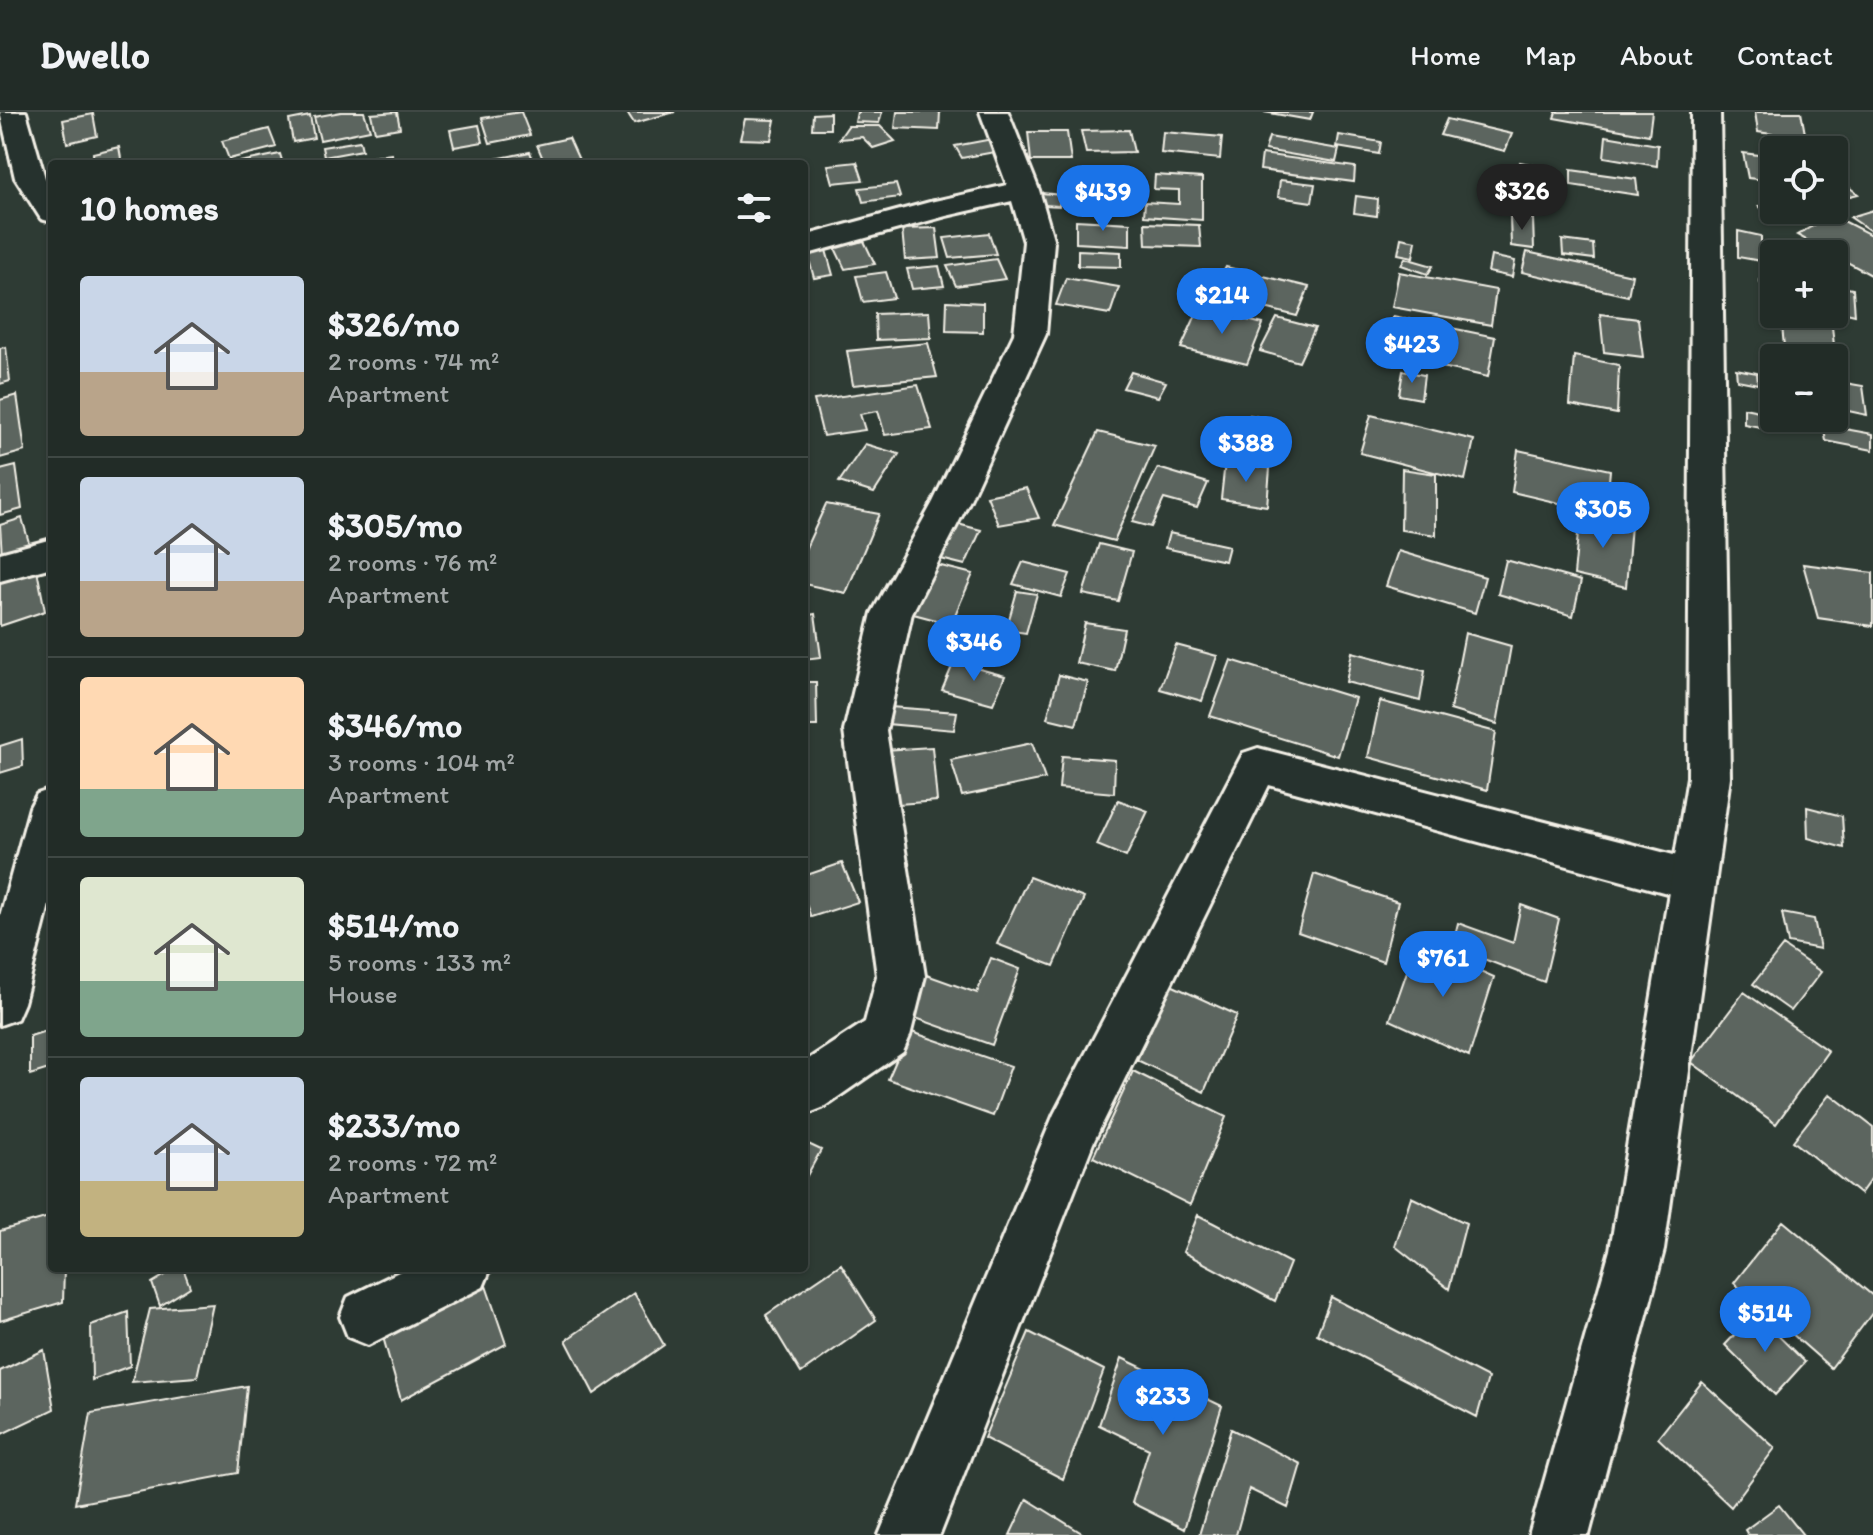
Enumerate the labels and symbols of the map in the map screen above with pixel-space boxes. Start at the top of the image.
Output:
pin: $326 [1475,164,1569,232]
pin: $439 [1056,165,1150,233]
pin: $214 [1175,268,1269,336]
pin: $423 [1365,317,1459,385]
pin: $388 [1199,416,1293,484]
pin: $305 [1556,482,1650,550]
pin: $346 [927,615,1021,683]
pin: $761 [1396,931,1490,999]
pin: $514 [1718,1286,1812,1354]
pin: $233 [1116,1369,1210,1437]

